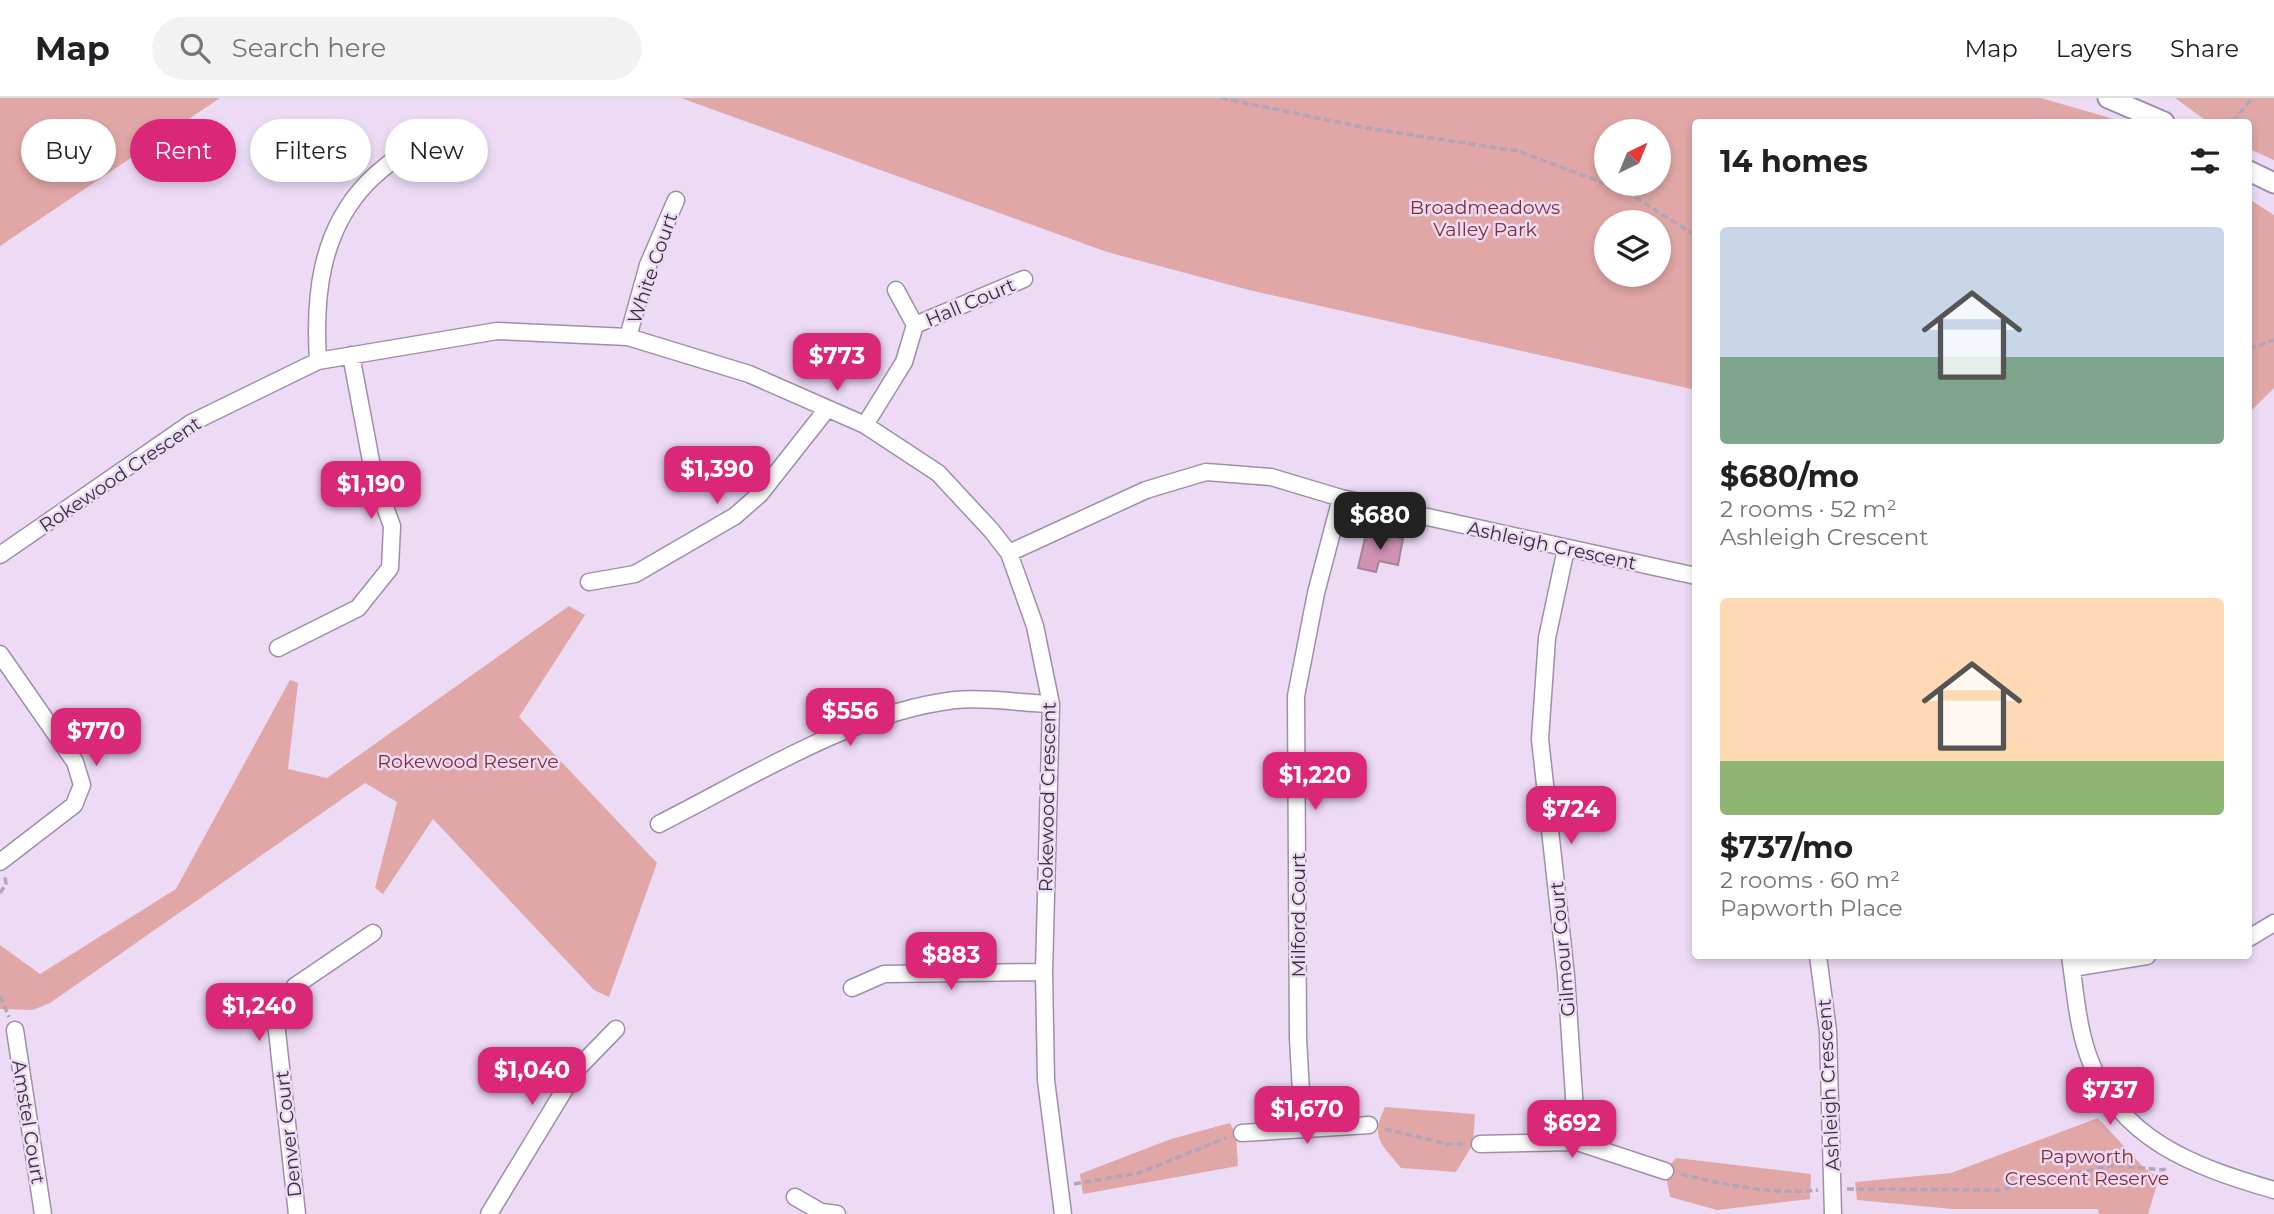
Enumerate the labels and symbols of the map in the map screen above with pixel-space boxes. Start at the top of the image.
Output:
north arrow [1594,119,1671,196]
park label: Broadmeadows Valley Park [1410,196,1560,241]
street label: White Court [623,209,682,327]
street label: Hall Court [922,273,1019,332]
pin: $773 [796,334,878,393]
street label: Rokewood Crescent [35,412,206,537]
pin: $1,390 [660,446,774,506]
pin: $1,190 [314,462,428,521]
pin: $680 [1339,492,1421,552]
street label: Ashleigh Crescent [1465,516,1639,575]
pin: $556 [809,688,891,748]
street label: Rokewood Crescent [1034,701,1061,892]
pin: $770 [55,708,137,768]
park label: Rokewood Reserve [377,750,559,773]
pin: $1,220 [1258,752,1372,812]
pin: $724 [1530,786,1612,846]
street label: Milford Court [1287,852,1310,978]
street label: Gilmour Court [1545,880,1580,1018]
pin: $883 [910,932,992,992]
pin: $1,240 [202,984,316,1043]
street label: Ashleigh Crescent [1812,998,1844,1172]
pin: $1,040 [475,1048,589,1107]
street label: Amstel Court [7,1058,50,1186]
pin: $737 [2069,1068,2151,1127]
street label: Denver Court [270,1069,307,1198]
pin: $1,670 [1250,1086,1364,1146]
pin: $692 [1531,1100,1613,1160]
park label: Papworth Crescent Reserve [2005,1145,2169,1190]

